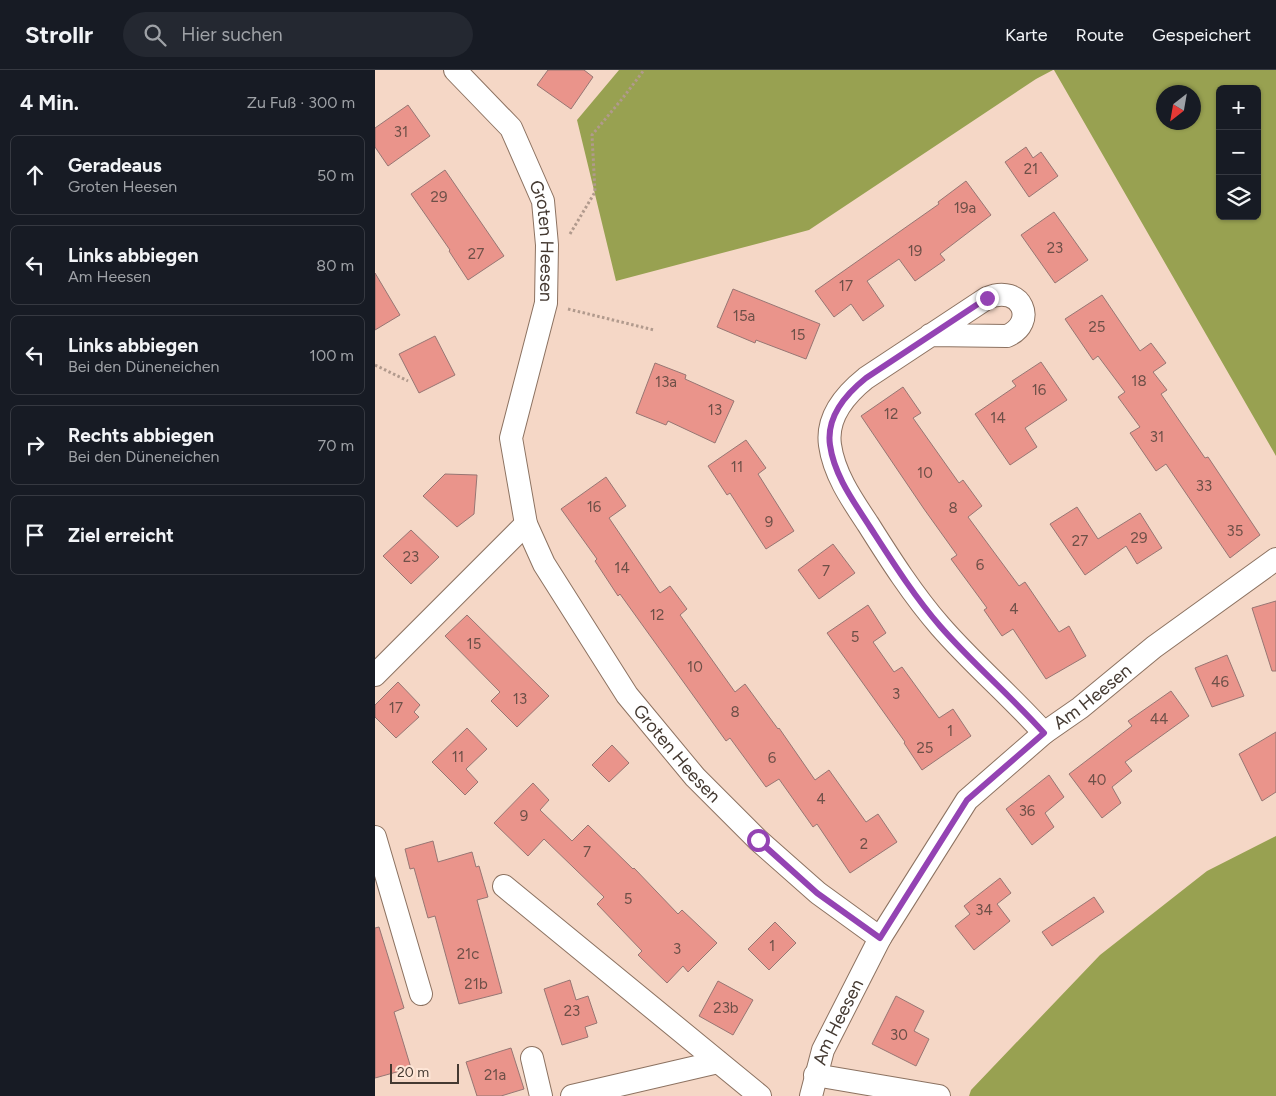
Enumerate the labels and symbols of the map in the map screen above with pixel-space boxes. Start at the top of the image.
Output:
north arrow [1156,85,1201,130]
house number: 31 [394,123,408,141]
house number: 21 [1024,160,1038,178]
street label: Groten Heesen [524,177,558,302]
house number: 29 [431,188,447,206]
house number: 19a [954,199,976,217]
house number: 23 [1047,239,1063,257]
house number: 19 [908,242,922,260]
house number: 27 [468,245,484,263]
house number: 17 [839,277,853,295]
route end [976,287,999,310]
house number: 15a [733,307,755,325]
house number: 25 [1088,318,1106,336]
house number: 15 [791,326,805,344]
house number: 18 [1131,372,1147,390]
house number: 13a [655,373,677,391]
house number: 16 [1032,381,1047,399]
house number: 13 [708,401,722,419]
house number: 12 [884,405,898,423]
house number: 14 [990,409,1006,427]
house number: 31 [1150,428,1164,446]
house number: 11 [731,458,743,476]
house number: 10 [917,464,933,482]
house number: 33 [1196,477,1212,495]
house number: 16 [587,498,602,516]
house number: 8 [948,499,958,517]
house number: 9 [765,513,773,531]
house number: 35 [1227,522,1243,540]
house number: 29 [1131,529,1147,547]
house number: 27 [1072,532,1088,550]
house number: 23 [403,548,419,566]
house number: 6 [976,556,985,574]
house number: 14 [614,559,630,577]
house number: 7 [822,562,830,580]
house number: 4 [1009,600,1019,618]
house number: 12 [650,606,664,624]
house number: 5 [851,628,859,646]
house number: 15 [467,635,481,653]
house number: 10 [687,658,703,676]
street label: Am Heesen [1049,659,1136,734]
house number: 46 [1211,673,1229,691]
house number: 3 [892,685,900,703]
house number: 13 [513,690,527,708]
house number: 17 [389,699,403,717]
street label: Groten Heesen [628,700,725,807]
house number: 8 [730,703,740,721]
house number: 44 [1150,710,1168,728]
house number: 1 [947,722,953,740]
house number: 25 [916,739,934,757]
house number: 11 [452,748,464,766]
house number: 6 [768,749,777,767]
house number: 40 [1088,771,1106,789]
house number: 4 [816,790,826,808]
house number: 36 [1019,802,1036,820]
house number: 9 [520,807,528,825]
route start [747,829,770,852]
house number: 2 [860,835,868,853]
house number: 7 [583,843,591,861]
house number: 5 [624,890,632,908]
house number: 34 [975,901,993,919]
house number: 1 [769,937,775,955]
house number: 3 [673,940,681,958]
house number: 21c [457,945,479,963]
house number: 21b [464,975,488,993]
street label: Am Heesen [809,975,868,1068]
house number: 23b [713,999,739,1017]
house number: 23 [564,1002,580,1020]
house number: 30 [890,1026,908,1044]
scale bar [390,1061,459,1084]
house number: 21a [484,1066,506,1084]

